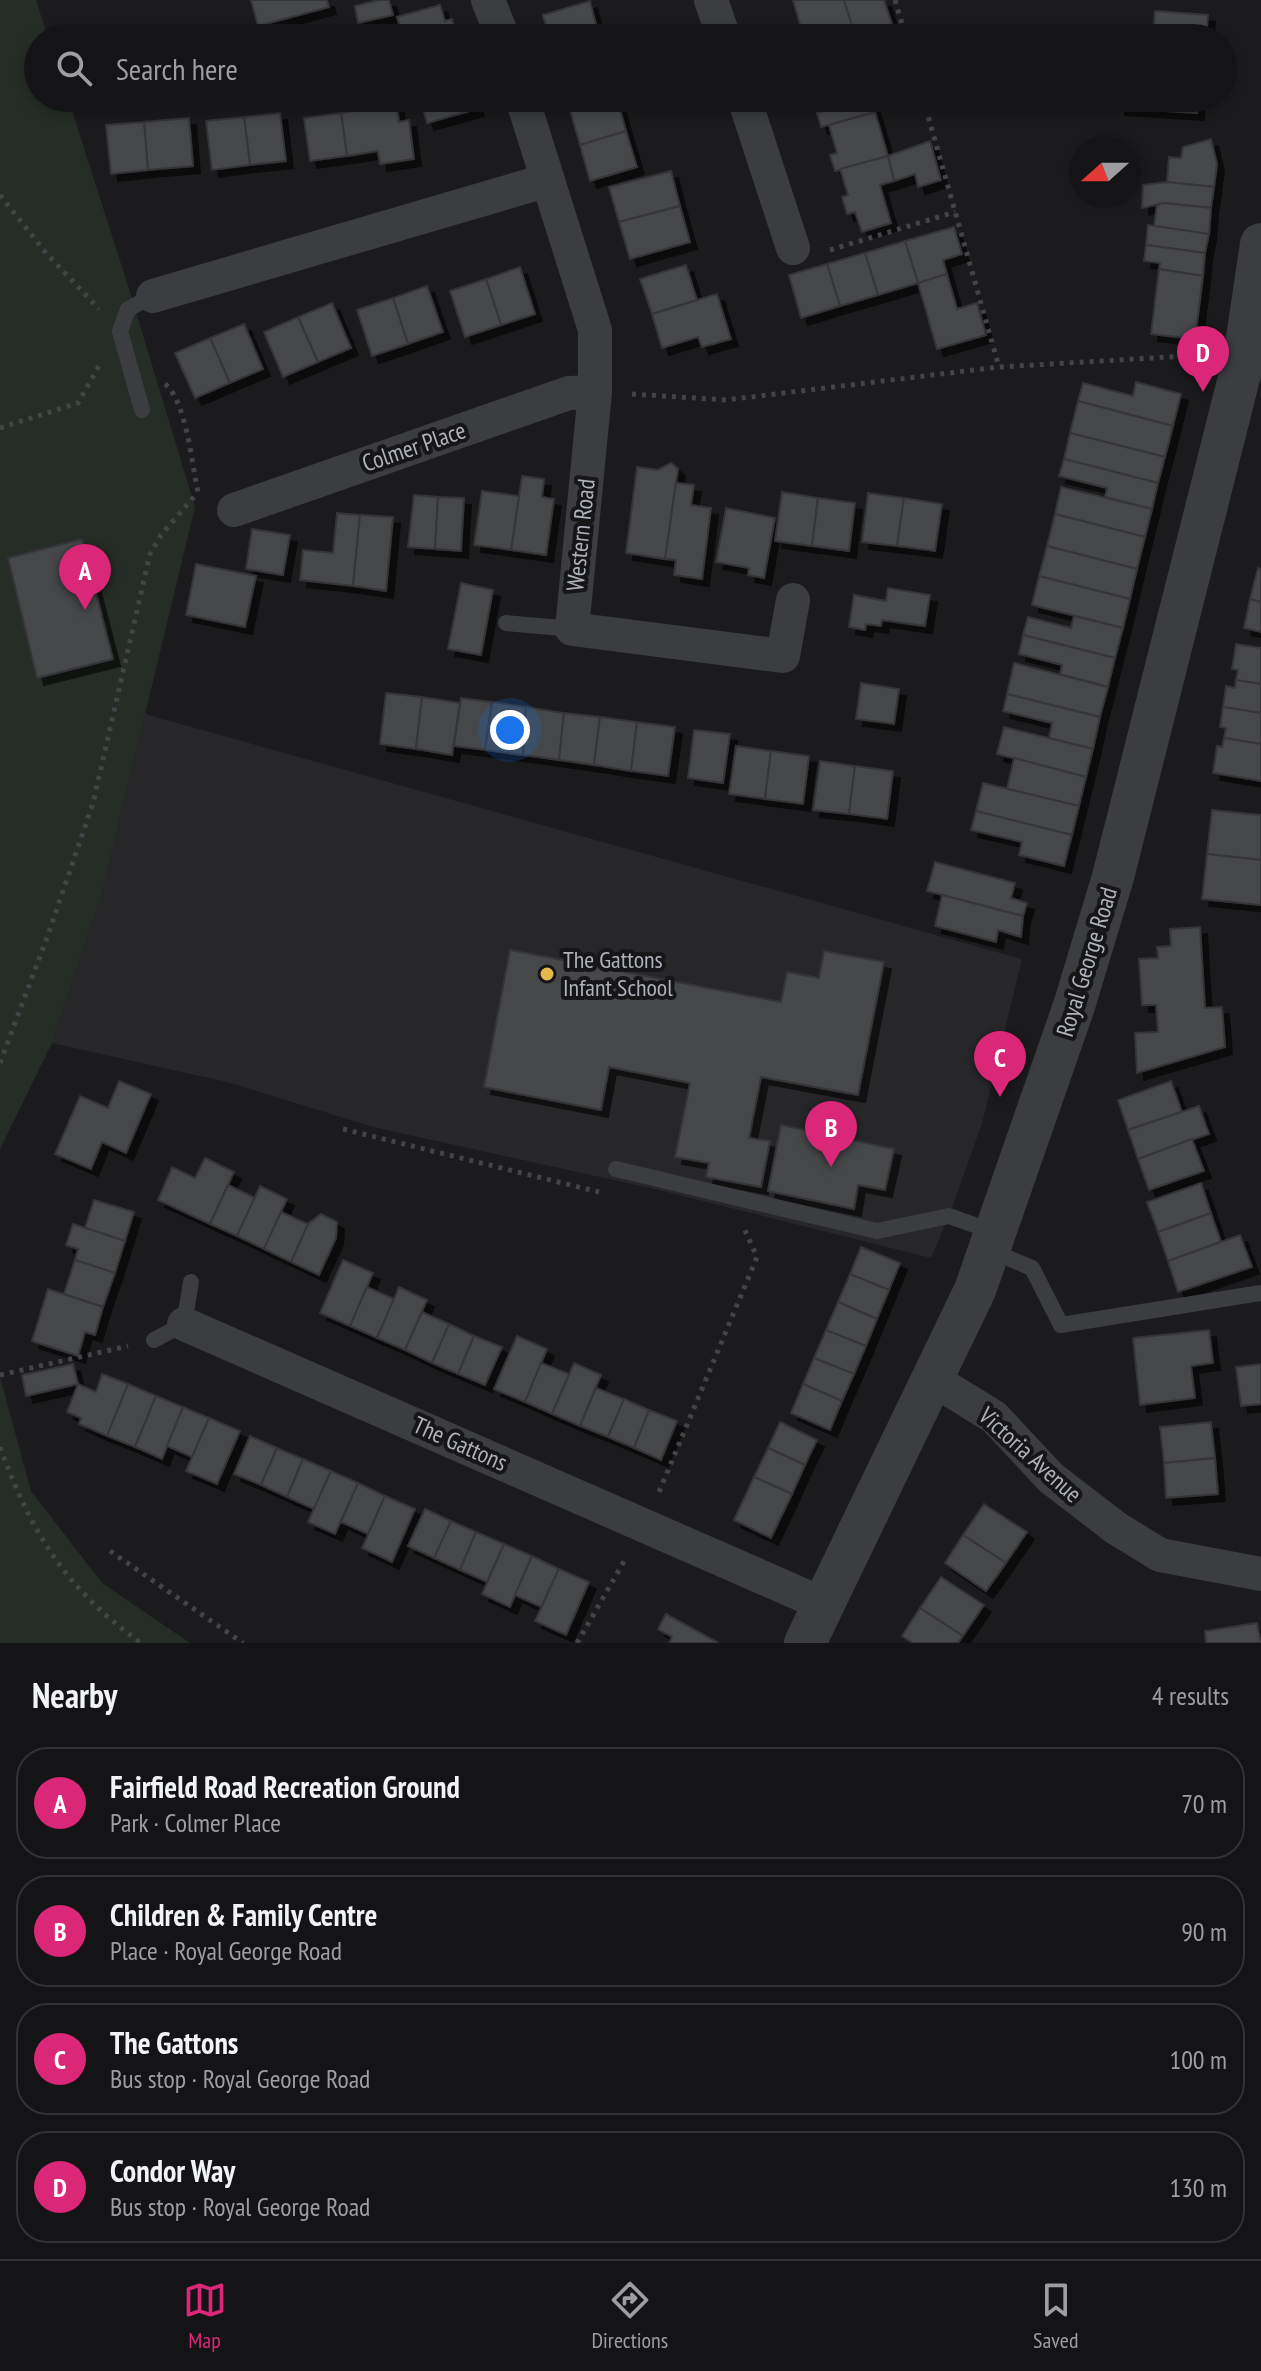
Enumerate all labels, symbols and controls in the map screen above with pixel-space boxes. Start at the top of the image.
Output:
search box [24,24,1237,112]
icon: search [52,46,96,90]
text: Search here [116,49,238,88]
north arrow [1069,136,1141,208]
pin: D [1177,326,1229,392]
street label: Colmer Place [358,414,470,479]
street label: Western Road [559,477,602,593]
pin: A [59,544,111,610]
your location [490,710,530,750]
street label: Royal George Road [1049,883,1124,1040]
place label: The Gattons Infant School [563,944,673,1003]
marker: The Gattons Infant School [538,965,556,983]
pin: C [974,1031,1026,1097]
pin: B [805,1101,857,1167]
street label: Victoria Avenue [972,1400,1088,1509]
street label: The Gattons [408,1409,512,1478]
text: Nearby [32,1673,117,1717]
text: 4 results [1152,1679,1229,1712]
text: Fairfield Road Recreation Ground [110,1767,460,1806]
text: A [53,1787,67,1820]
text: 70 m [1181,1787,1227,1820]
text: Park · Colmer Place [110,1806,281,1839]
text: Children & Family Centre [110,1895,377,1934]
text: B [54,1915,66,1948]
text: 90 m [1181,1915,1227,1948]
text: Place · Royal George Road [110,1934,342,1967]
text: The Gattons [110,2023,238,2062]
text: C [54,2043,66,2076]
text: 100 m [1169,2043,1227,2076]
text: Bus stop · Royal George Road [110,2062,370,2095]
text: Condor Way [110,2151,235,2190]
text: D [53,2171,67,2204]
text: 130 m [1169,2171,1227,2204]
text: Bus stop · Royal George Road [110,2190,370,2223]
tab: Map [183,2278,227,2354]
tab: Directions [592,2278,668,2354]
tab: Saved [1033,2278,1078,2354]

